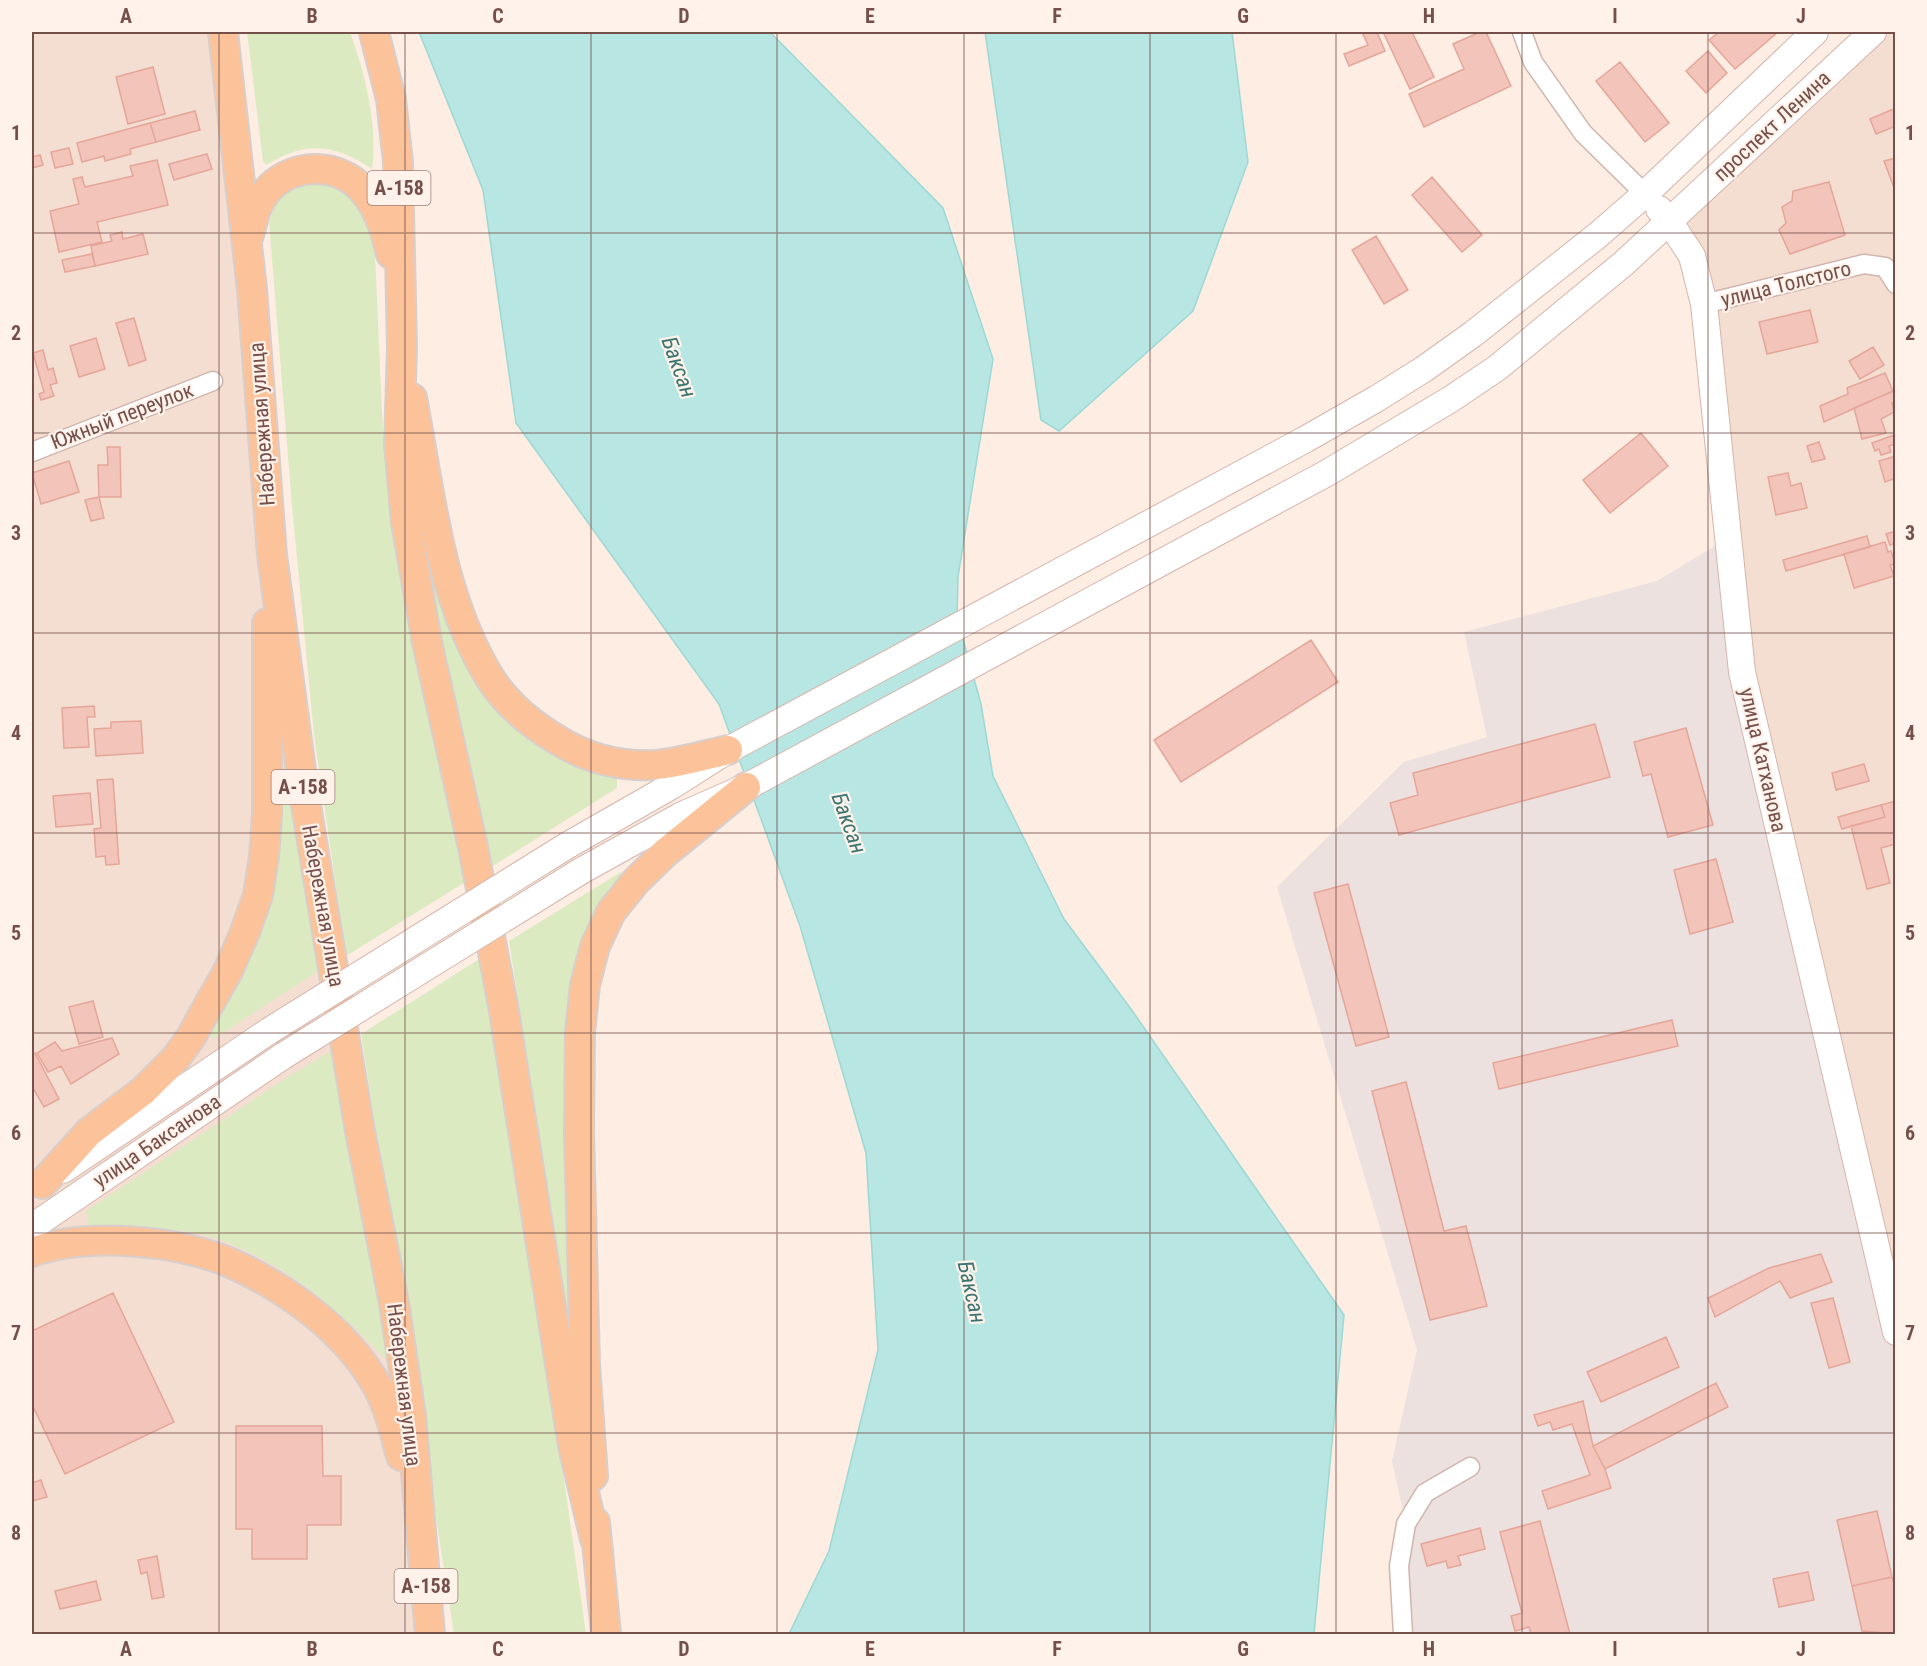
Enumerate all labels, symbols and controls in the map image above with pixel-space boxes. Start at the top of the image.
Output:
text: A [120,4,132,28]
text: B [306,4,318,28]
text: C [492,4,504,28]
text: D [678,4,690,28]
text: E [865,4,875,28]
text: F [1052,4,1062,28]
text: G [1237,4,1249,28]
text: H [1423,4,1435,28]
text: I [1612,4,1618,28]
text: J [1796,4,1806,28]
street label: проспект Ленина [1709,66,1835,186]
text: 1 [11,121,21,145]
text: 1 [1905,121,1915,145]
road number: А-158 [368,171,430,205]
street label: улица Толстого [1719,256,1853,312]
text: 2 [11,321,21,345]
text: 2 [1905,321,1915,345]
water label: Баксан [656,333,702,401]
street label: Набережная улица [244,341,280,507]
street label: Южный переулок [47,378,197,454]
text: 3 [11,521,21,545]
text: 3 [1905,521,1915,545]
street label: улица Катханова [1735,686,1791,834]
text: 4 [11,721,21,745]
text: 4 [1905,721,1915,745]
road number: А-158 [272,770,334,804]
water label: Баксан [826,789,872,857]
street label: Набережная улица [297,823,349,989]
text: 5 [11,921,21,945]
text: 5 [1905,921,1915,945]
street label: улица Баксанова [89,1089,225,1193]
text: 6 [11,1121,21,1145]
text: 6 [1905,1121,1915,1145]
water label: Баксан [953,1258,991,1326]
street label: Набережная улица [382,1302,426,1468]
text: 7 [11,1321,21,1345]
text: 7 [1905,1321,1915,1345]
text: 8 [11,1521,21,1545]
text: 8 [1905,1521,1915,1545]
road number: А-158 [394,1569,458,1603]
text: A [120,1637,132,1661]
text: B [306,1637,318,1661]
text: C [492,1637,504,1661]
text: D [678,1637,690,1661]
text: E [865,1637,875,1661]
text: F [1052,1637,1062,1661]
text: G [1237,1637,1249,1661]
text: H [1423,1637,1435,1661]
text: I [1612,1637,1618,1661]
text: J [1796,1637,1806,1661]

